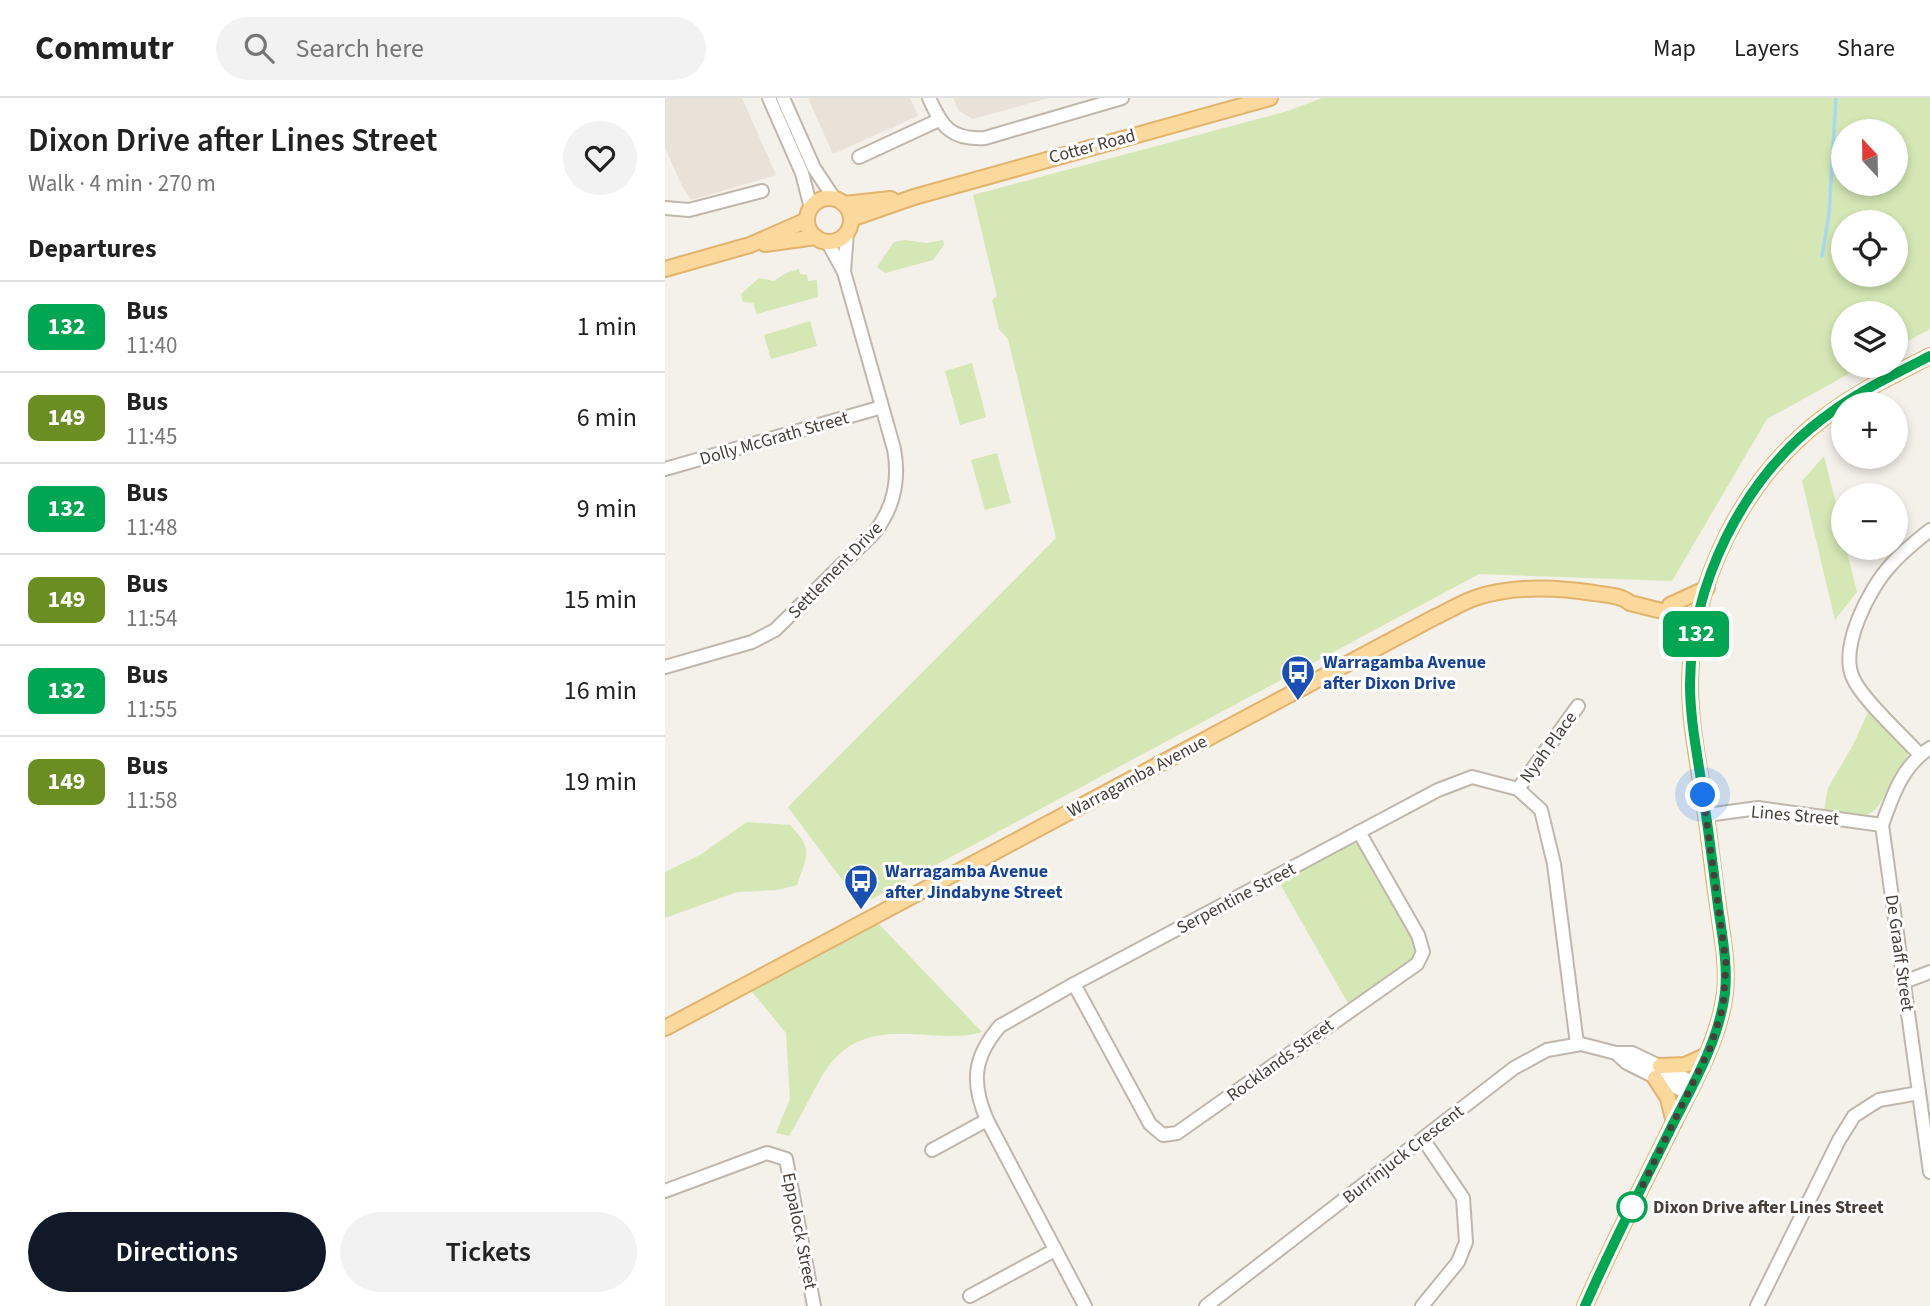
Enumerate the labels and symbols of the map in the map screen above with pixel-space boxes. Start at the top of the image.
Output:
north arrow [1831,119,1907,196]
street label: Cotter Road [1046,123,1138,170]
street label: Dolly McGrath Street [697,405,851,472]
street label: Settlement Drive [783,516,888,624]
line badge: 132 [1656,611,1736,657]
place label: Warragamba Avenue after Dixon Drive [1323,650,1486,696]
bus stop icon: Warragamba Avenue after Dixon Drive [1279,653,1317,702]
street label: Nyah Place [1514,706,1583,788]
street label: Warragamba Avenue [1063,729,1211,824]
your location [1685,777,1720,812]
street label: Lines Street [1750,799,1840,832]
street label: Serpentine Street [1172,857,1300,940]
place label: Warragamba Avenue after Jindabyne Street [885,859,1062,905]
bus stop icon: Warragamba Avenue after Jindabyne Street [842,862,880,911]
street label: De Graaff Street [1879,893,1920,1013]
street label: Rocklands Street [1222,1013,1339,1108]
street label: Burrinjuck Crescent [1337,1099,1469,1210]
street label: Eppalock Street [776,1171,823,1292]
marker: Dixon Drive after Lines Street [1617,1192,1647,1222]
place label: Dixon Drive after Lines Street [1653,1195,1884,1220]

